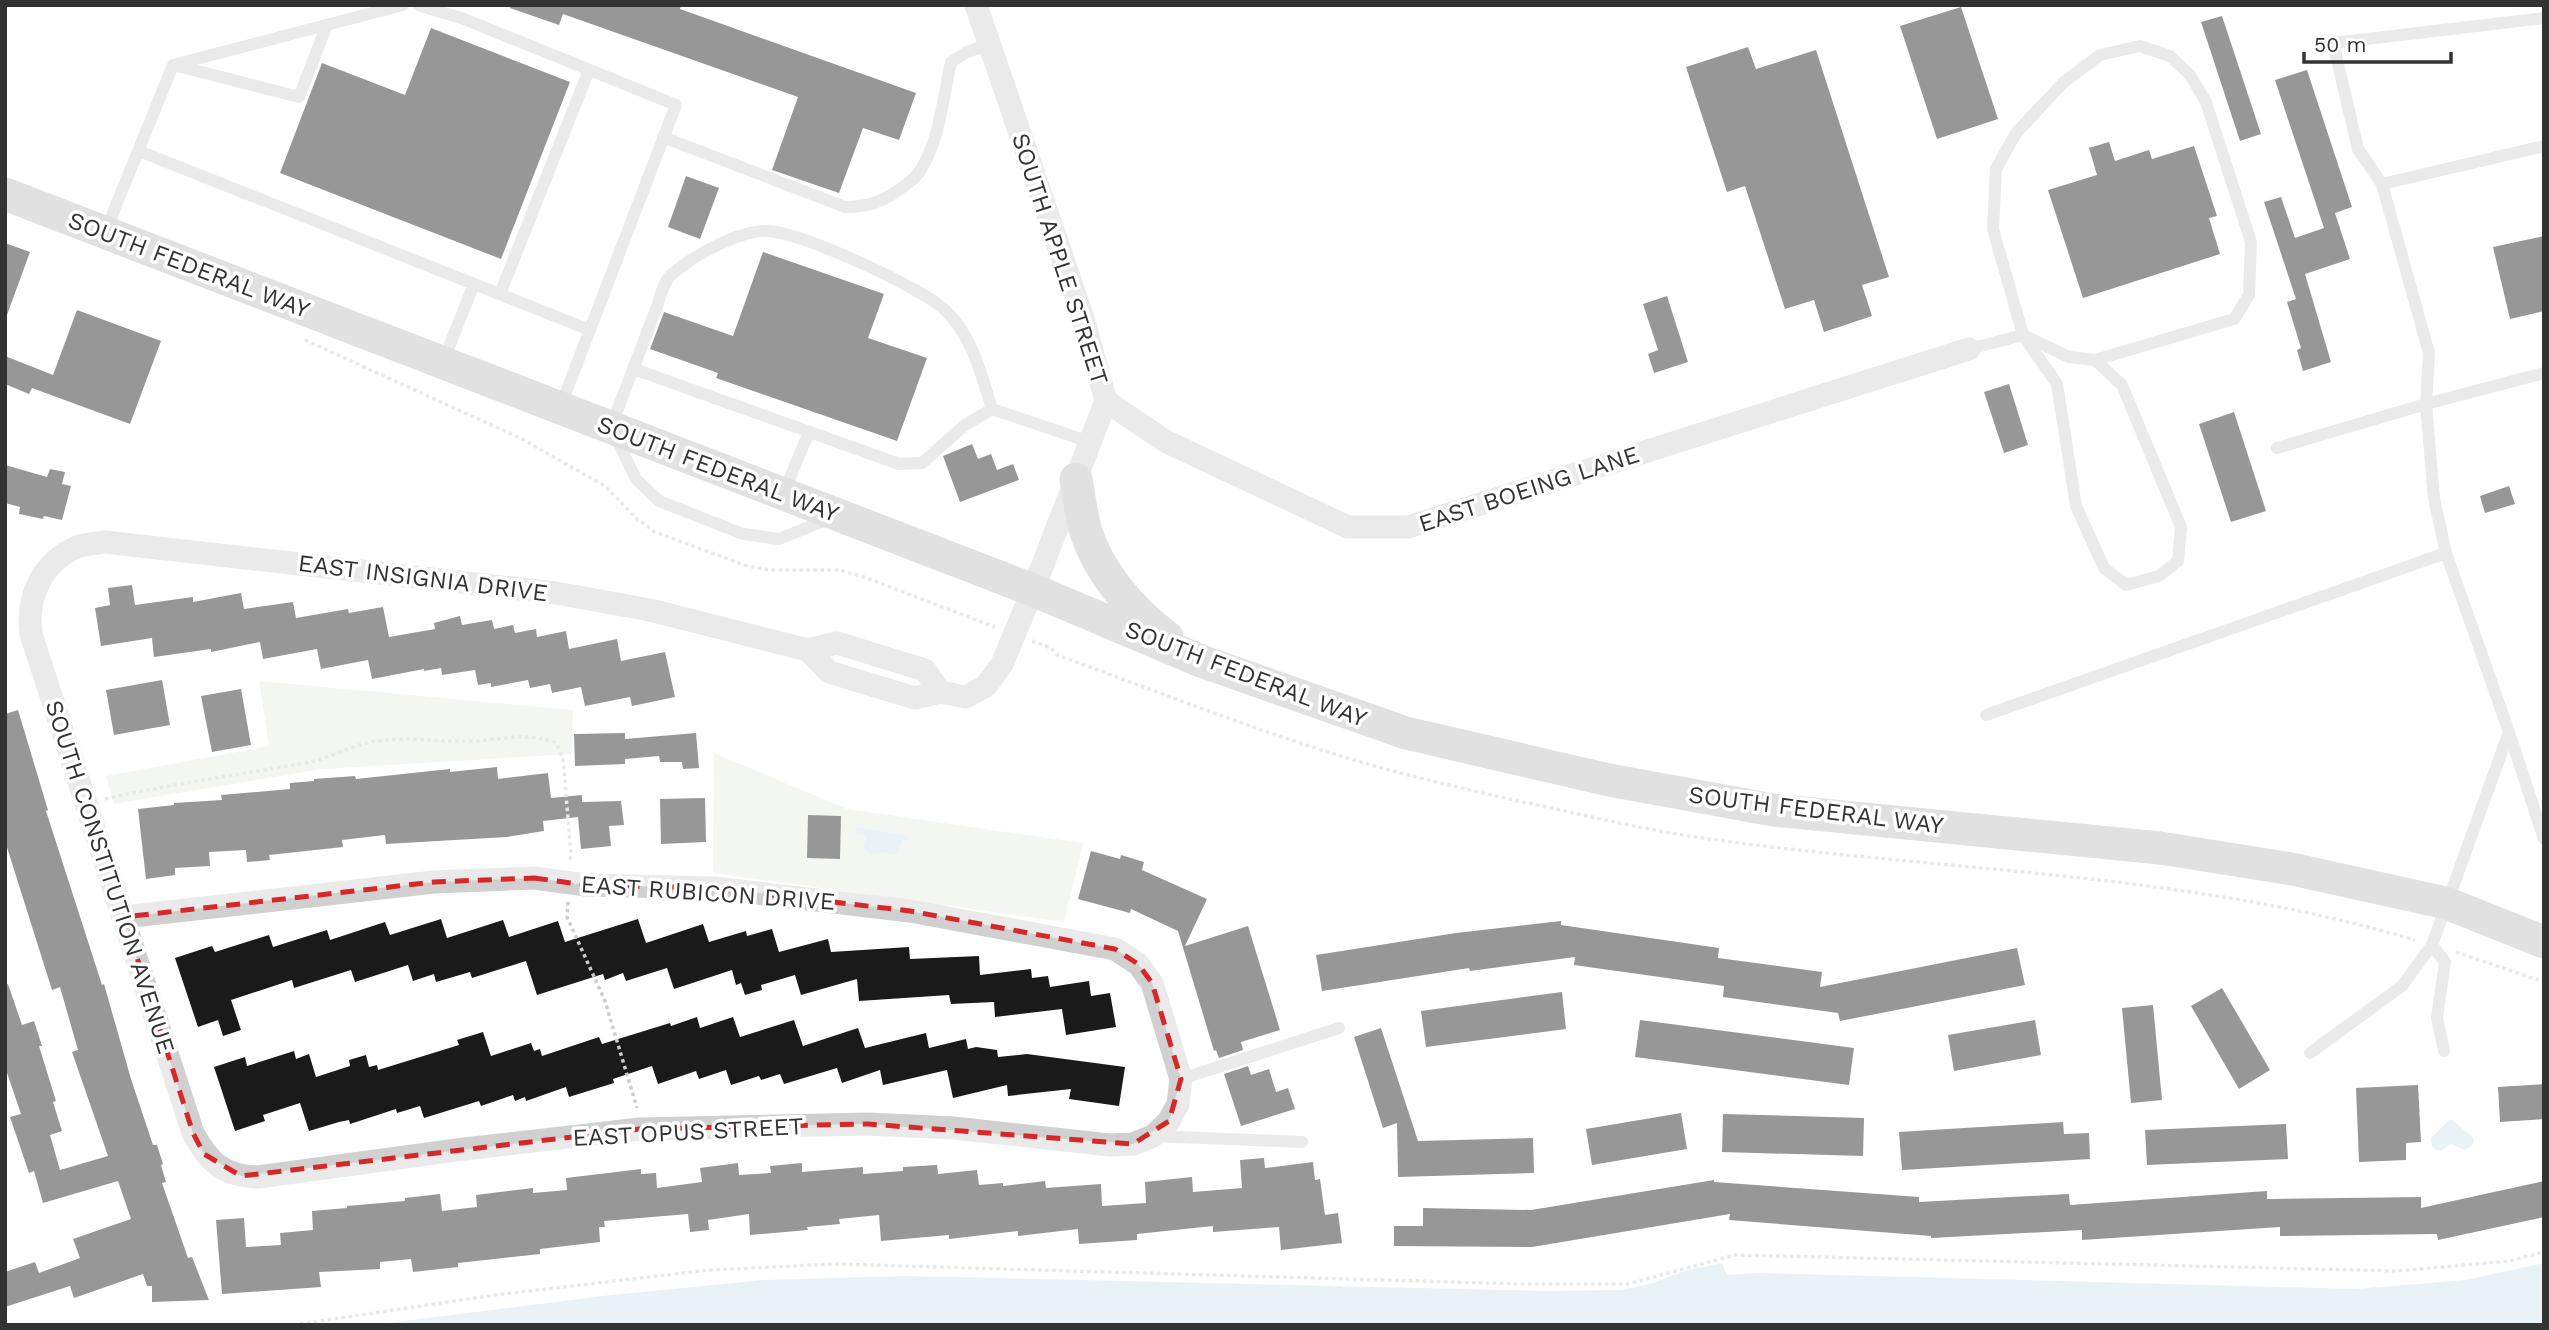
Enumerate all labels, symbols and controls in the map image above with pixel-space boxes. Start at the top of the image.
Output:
scale bar [2304,21,2451,65]
text: 50 m [2314,32,2366,57]
street label: SOUTH APPLE STREET [1006,130,1114,388]
street label: SOUTH FEDERAL WAY [64,206,314,324]
street label: SOUTH FEDERAL WAY [593,410,843,528]
street label: EAST BOEING LANE [1415,440,1643,538]
street label: EAST INSIGNIA DRIVE [297,549,549,607]
street label: SOUTH FEDERAL WAY [1121,615,1371,733]
street label: SOUTH CONSTITUTION AVENUE [40,697,180,1057]
street label: SOUTH FEDERAL WAY [1687,780,1945,840]
street label: EAST RUBICON DRIVE [580,870,836,916]
street label: EAST OPUS STREET [572,1112,804,1152]

